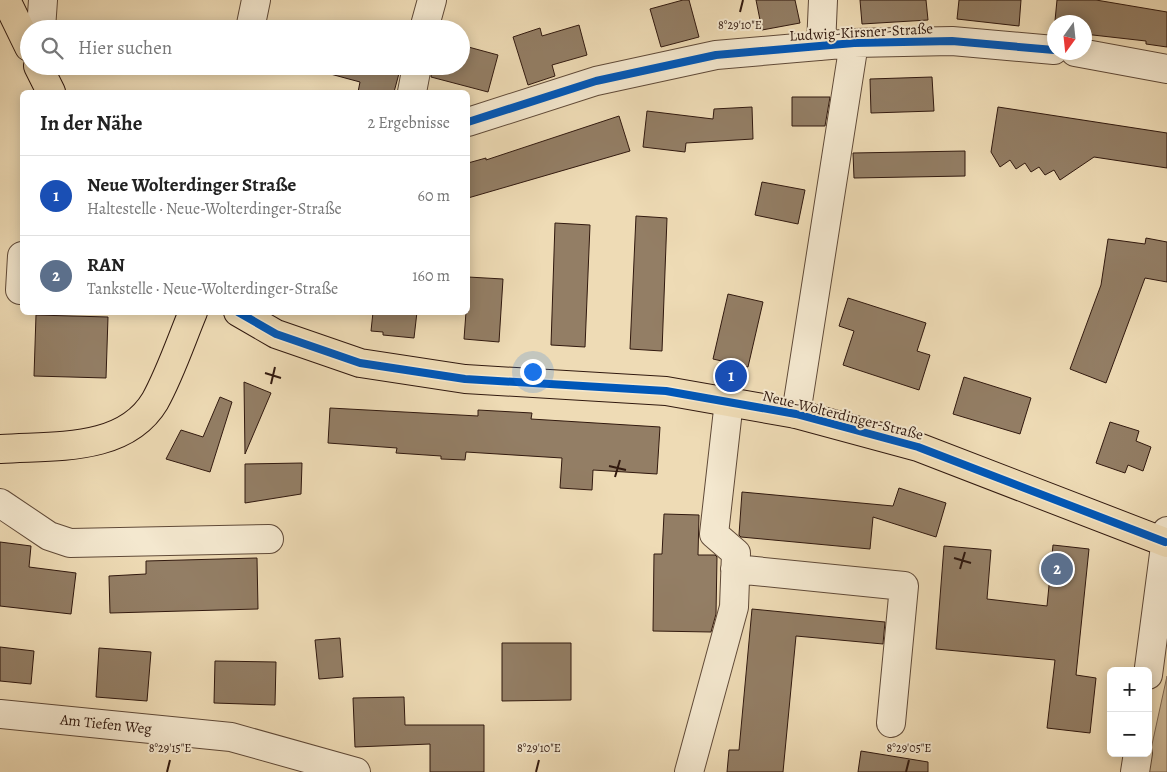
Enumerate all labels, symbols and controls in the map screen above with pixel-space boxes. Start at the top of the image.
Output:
north arrow [1047,15,1092,60]
text: 8°29'10"E [718,17,762,33]
street label: Ludwig-Kirsner-Straße [789,18,934,46]
search box [20,20,470,75]
icon: search [38,34,66,62]
text: Hier suchen [78,35,172,61]
text: In der Nähe [40,109,142,137]
text: 2 Ergebnisse [368,112,450,134]
text: Neue Wolterdinger Straße [87,172,296,198]
text: 1 [53,185,59,207]
text: 60 m [418,185,450,207]
text: Haltestelle · Neue-Wolterdinger-Straße [87,198,342,220]
text: RAN [87,252,125,278]
text: 2 [52,265,60,287]
text: 160 m [412,265,450,287]
text: Tankstelle · Neue-Wolterdinger-Straße [87,278,338,300]
pin: 1 [715,357,747,395]
your location [520,359,546,385]
street label: Neue-Wolterdinger-Straße [761,385,926,445]
pin: 2 [1041,550,1073,588]
map controls [1107,667,1152,757]
button: + [1107,667,1152,712]
street label: Am Tiefen Weg [58,709,153,739]
button: − [1107,712,1152,757]
text: 8°29'15"E [149,740,191,756]
text: 8°29'10"E [517,740,561,756]
text: 8°29'05"E [887,740,931,756]

